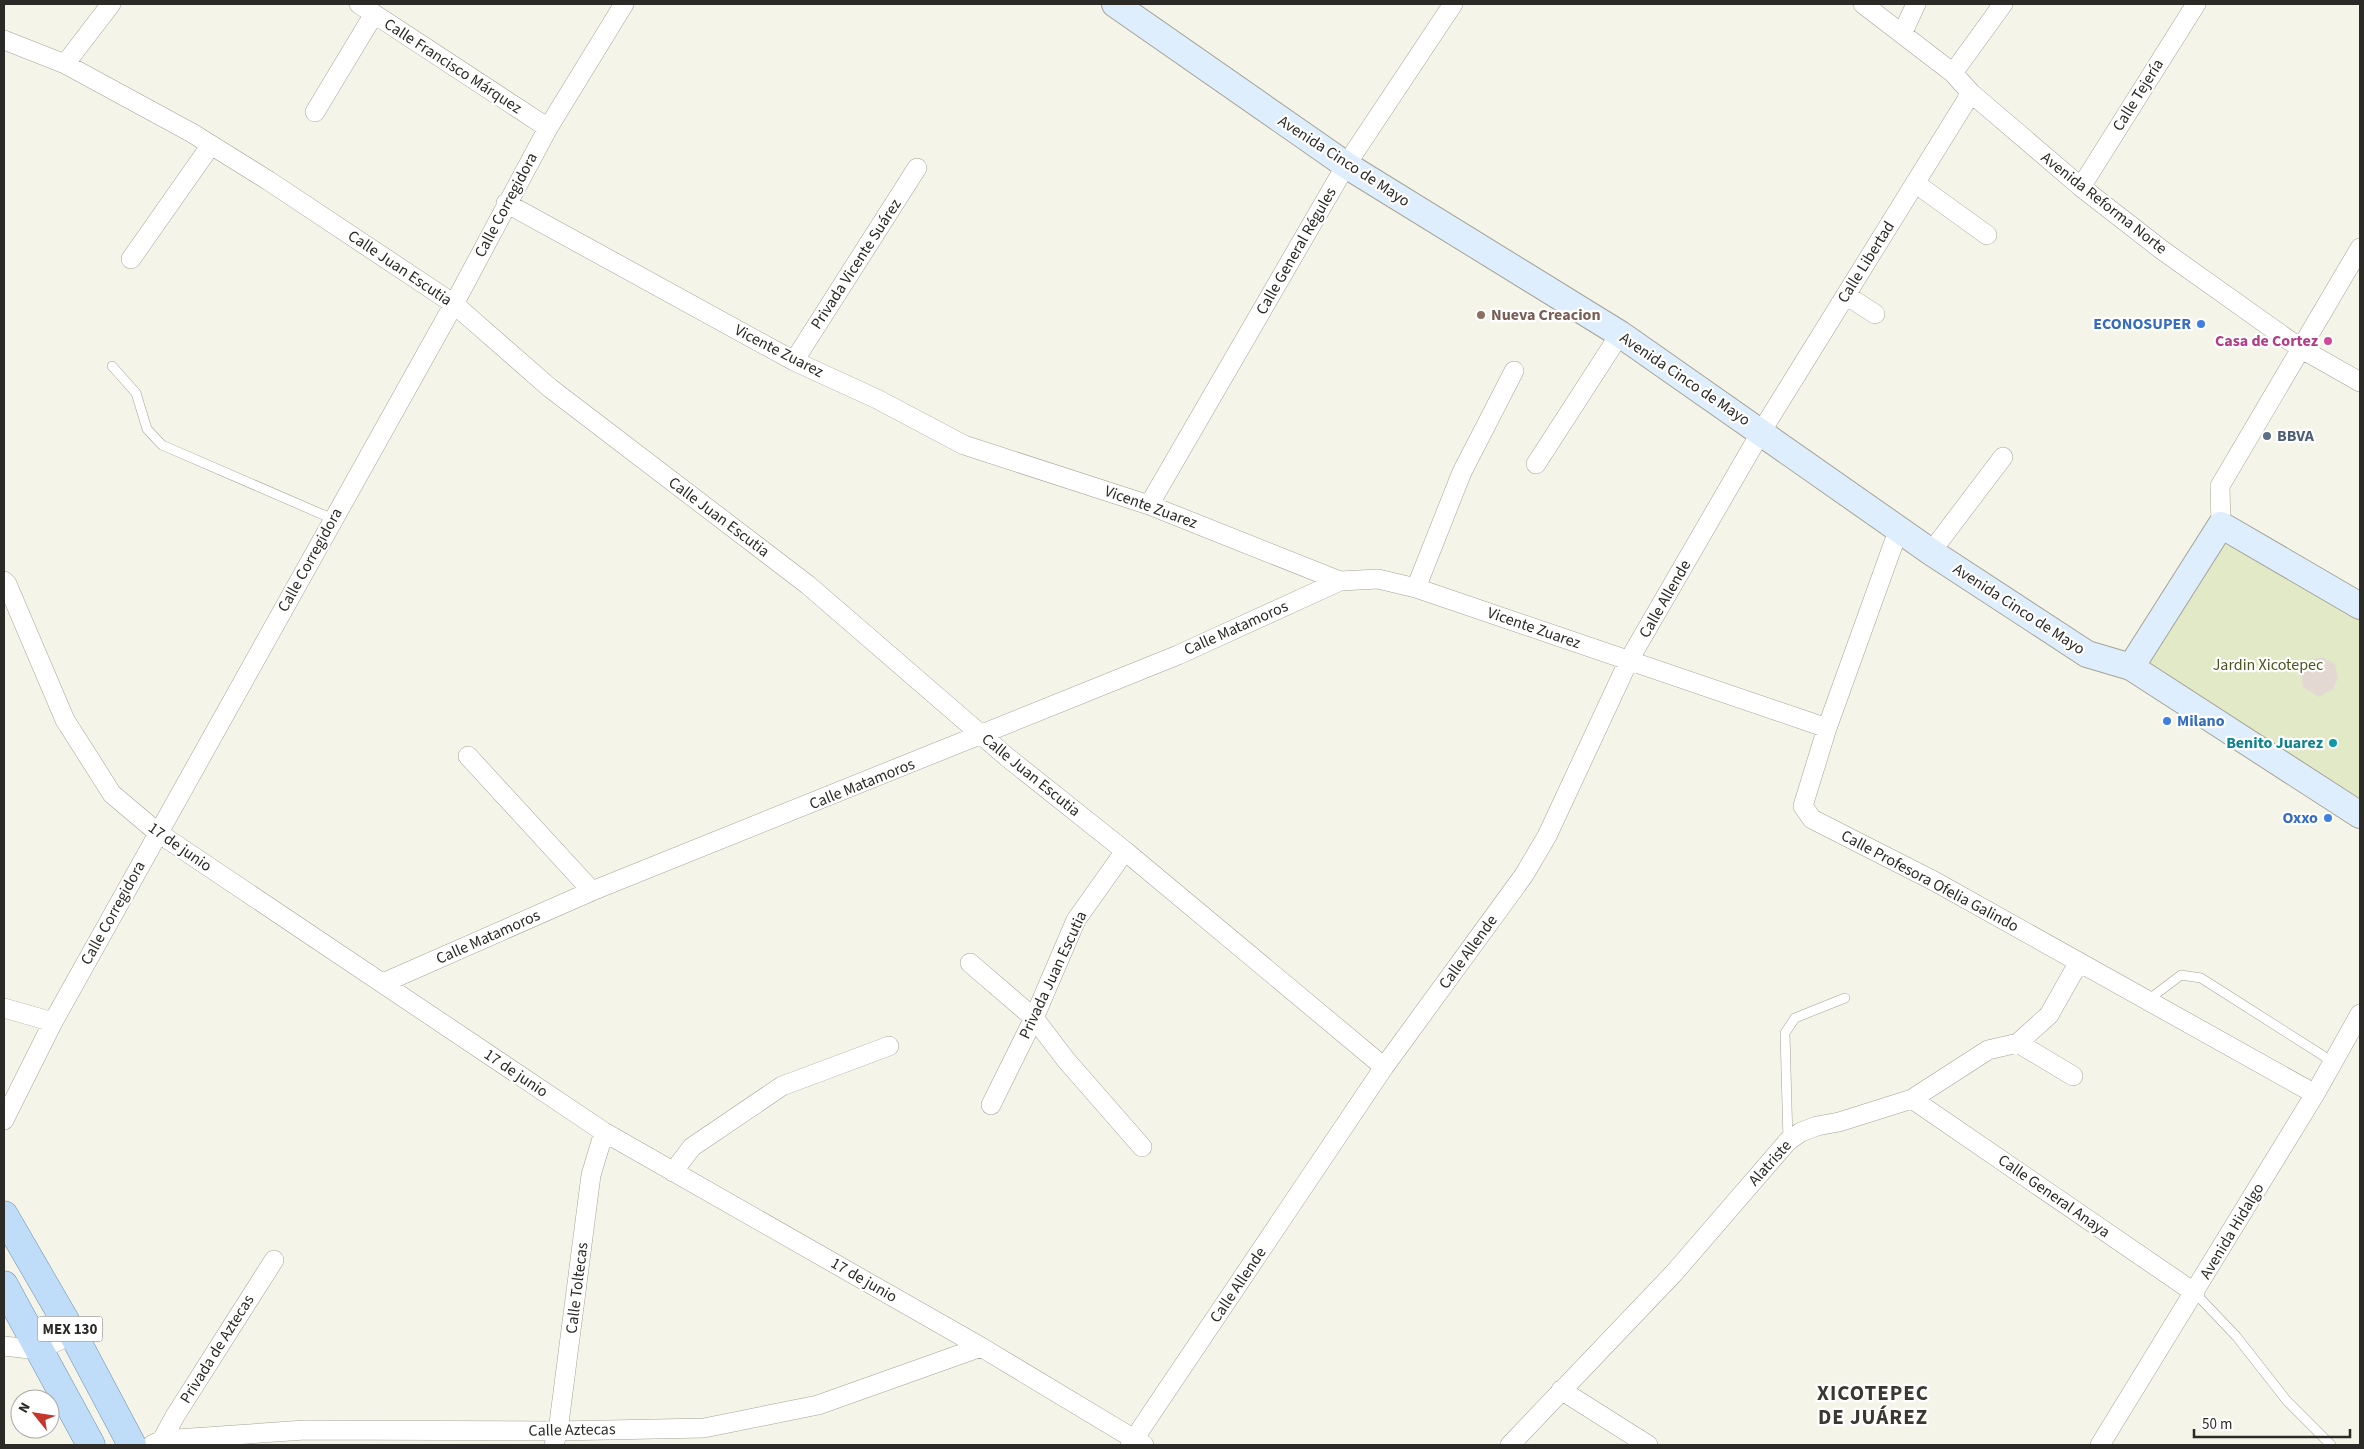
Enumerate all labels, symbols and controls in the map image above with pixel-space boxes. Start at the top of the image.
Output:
street label: Calle Francisco Márquez [380,13,526,119]
street label: Calle Tejería [2107,55,2169,135]
street label: Avenida Cinco de Mayo [1274,110,1414,212]
street label: Avenida Reforma Norte [2036,147,2172,259]
street label: Calle Corregidora [469,149,543,261]
street label: Calle General Régules [1251,183,1342,319]
street label: Privada Vicente Suárez [806,194,907,334]
street label: Calle Libertad [1832,217,1900,307]
street label: Calle Juan Escutia [344,225,456,311]
place label: Nueva Creacion [1491,304,1601,326]
marker: Nueva Creacion [1475,309,1487,321]
place label: ECONOSUPER [2093,313,2191,335]
marker: ECONOSUPER [2195,318,2207,330]
street label: Vicente Zuarez [731,319,828,383]
street label: Avenida Cinco de Mayo [1615,327,1755,431]
place label: Casa de Cortez [2215,330,2318,352]
marker: Casa de Cortez [2322,335,2334,347]
place label: BBVA [2277,425,2315,447]
marker: BBVA [2261,430,2273,442]
street label: Calle Juan Escutia [664,472,774,562]
street label: Vicente Zuarez [1102,480,1201,534]
street label: Calle Corregidora [272,504,348,616]
street label: Calle Allende [1634,556,1696,642]
street label: Avenida Cinco de Mayo [1949,558,2089,660]
street label: Calle Matamoros [1180,595,1292,661]
street label: Vicente Zuarez [1484,602,1584,654]
park label: Jardin Xicotepec [2213,654,2323,676]
place label: Milano [2177,710,2225,732]
marker: Milano [2161,715,2173,727]
street label: Calle Juan Escutia [977,728,1085,822]
place label: Benito Juarez [2226,732,2323,754]
marker: Benito Juarez [2327,737,2339,749]
street label: Calle Matamoros [806,753,918,815]
place label: Oxxo [2282,807,2318,829]
marker: Oxxo [2322,812,2334,824]
street label: 17 de junio [144,817,216,877]
street label: Calle Profesora Ofelia Galindo [1837,825,2023,937]
street label: Calle Corregidora [75,857,151,969]
street label: Calle Matamoros [432,904,544,970]
street label: Privada Juan Escutia [1014,907,1092,1043]
street label: Calle Allende [1434,910,1502,994]
street label: 17 de junio [480,1043,552,1103]
street label: Alatriste [1743,1135,1797,1191]
street label: Calle General Anaya [1994,1149,2114,1243]
street label: Avenida Hidalgo [2195,1179,2269,1283]
street label: Calle Toltecas [560,1241,594,1335]
street label: Calle Allende [1205,1243,1271,1327]
street label: 17 de junio [827,1252,901,1308]
street label: Privada de Aztecas [175,1290,259,1408]
road number: MEX 130 [38,1316,102,1342]
district label: XICOTEPEC DE JUÁREZ [1817,1378,1929,1432]
north arrow [10,1389,60,1439]
text: N [14,1399,36,1417]
scale bar [2194,1406,2350,1438]
text: 50 m [2202,1414,2232,1435]
street label: Calle Aztecas [528,1418,616,1442]

